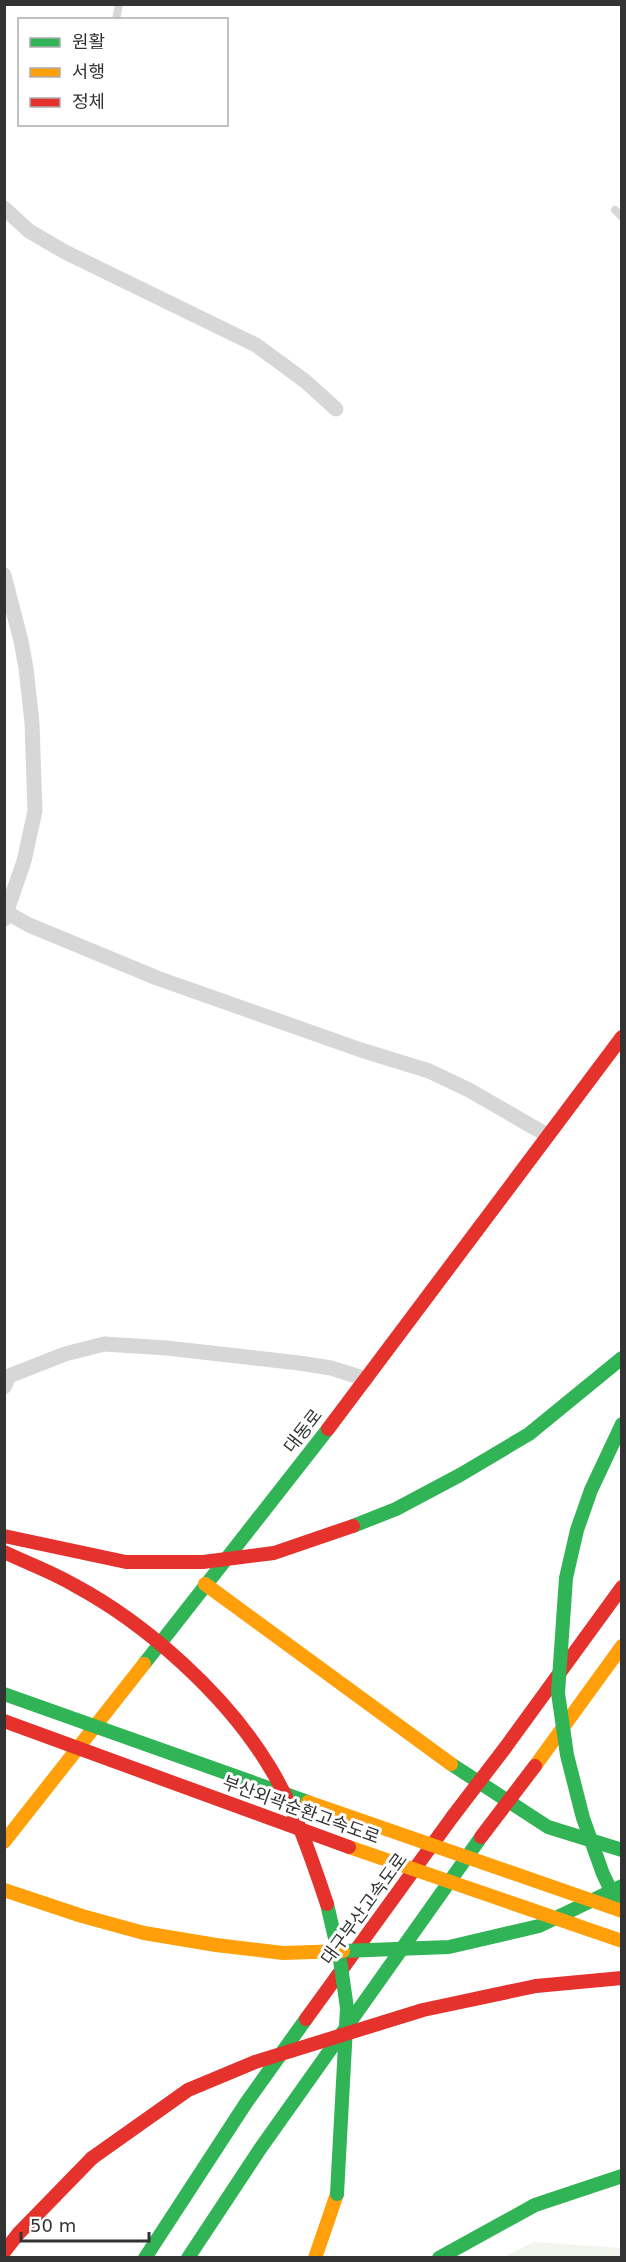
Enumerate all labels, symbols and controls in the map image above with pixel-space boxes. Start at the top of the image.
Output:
legend [18,18,228,126]
text: 원활 [72,31,105,52]
text: 서행 [72,61,105,82]
text: 정체 [72,91,105,112]
street label: 대동로 [279,1405,326,1457]
street label: 부산외곽순환고속도로 [220,1771,383,1848]
street label: 대구부산고속도로 [316,1849,411,1968]
scale bar [21,2205,148,2243]
text: 50 m [30,2215,76,2236]

